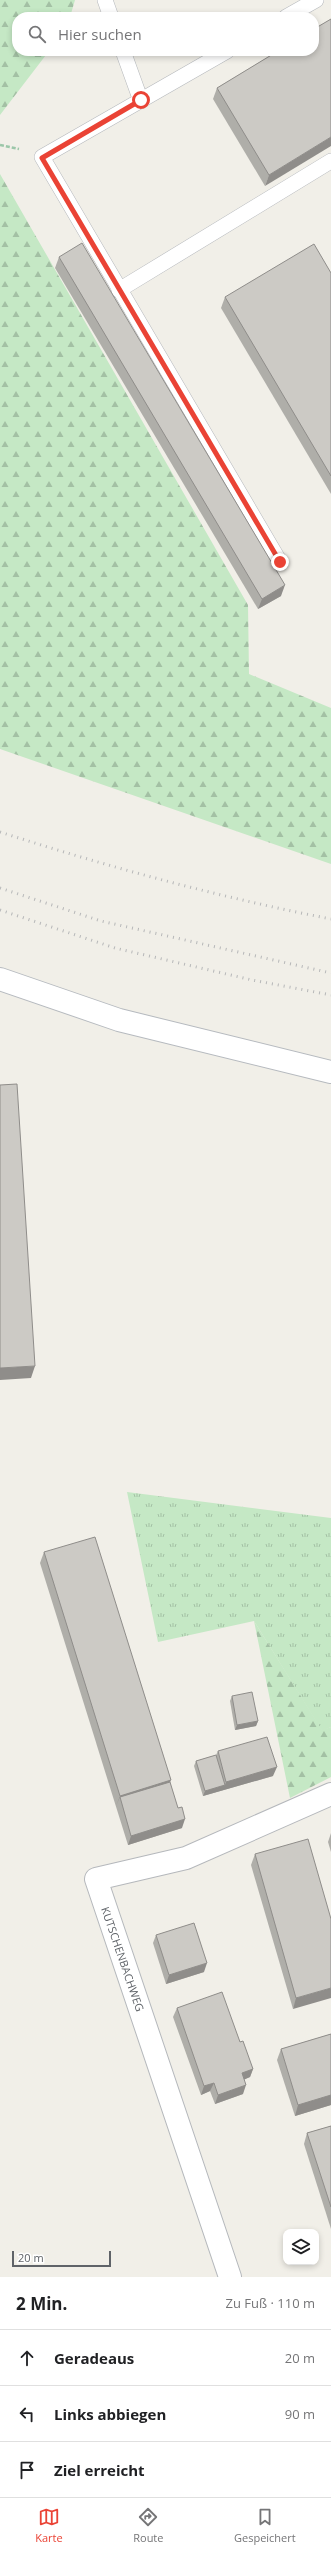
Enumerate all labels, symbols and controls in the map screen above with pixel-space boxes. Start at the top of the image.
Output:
search box [12,12,319,56]
icon: search [26,23,48,45]
text: Hier suchen [58,24,142,44]
route start [132,91,150,109]
route end [271,553,289,571]
street label: KUTSCHENBACHWEG [98,1905,148,2013]
map controls [283,2229,319,2265]
button: layers [283,2229,319,2265]
scale bar [12,2249,111,2268]
text: 20 m [18,2250,44,2265]
text: 2 Min. [16,2292,67,2315]
text: Zu Fuß · 110 m [226,2294,315,2312]
icon: ahead [16,2347,38,2369]
text: Geradeaus [54,2348,134,2368]
text: 20 m [285,2349,315,2367]
icon: left [16,2403,38,2425]
text: Links abbiegen [54,2404,166,2424]
text: 90 m [285,2405,315,2423]
icon: arrive [16,2459,38,2481]
text: Ziel erreicht [54,2460,145,2480]
tab: Karte [35,2506,63,2545]
tab: Route [133,2506,163,2545]
tab: Gespeichert [234,2506,296,2545]

